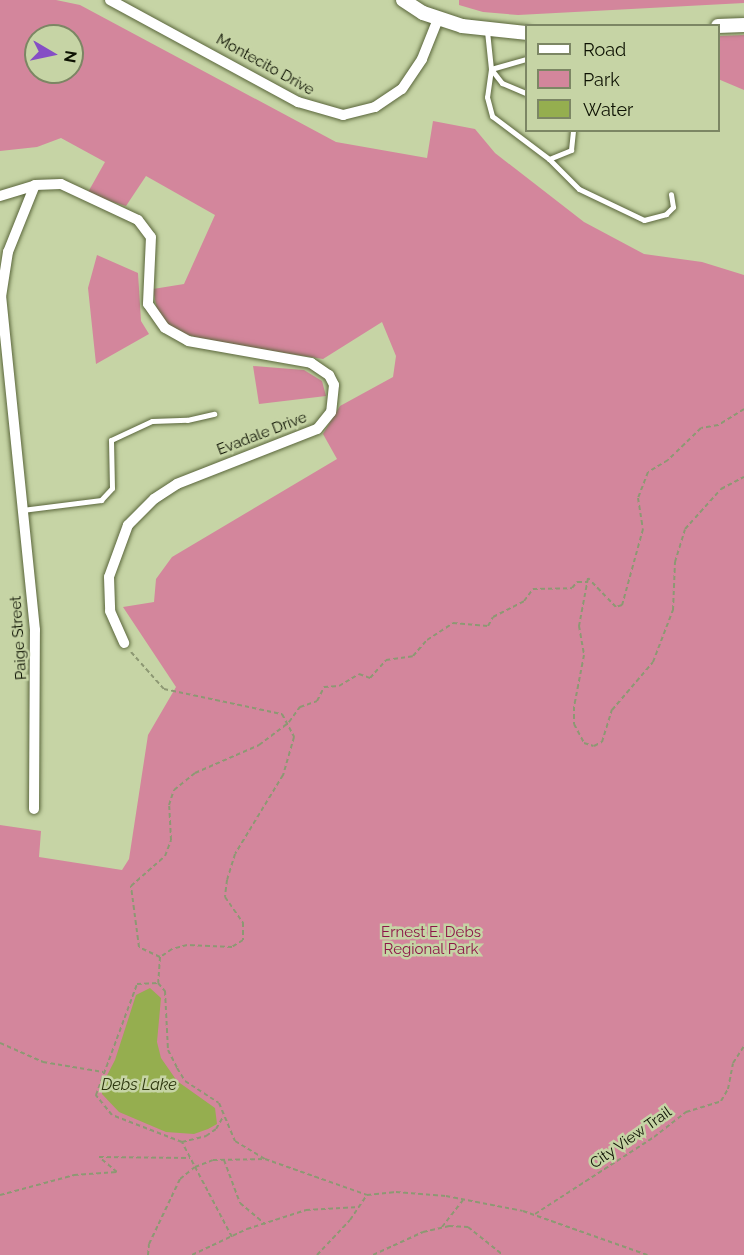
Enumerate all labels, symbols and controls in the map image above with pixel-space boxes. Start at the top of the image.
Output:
north arrow [24,24,84,84]
legend [525,24,720,132]
street label: Montecito Drive [213,31,317,99]
text: Road [583,39,626,60]
text: N [60,49,81,64]
text: Park [583,69,620,90]
text: Water [583,99,633,120]
street label: Evadale Drive [215,409,309,459]
street label: Paige Street [7,595,31,681]
park label: Ernest E. Debs Regional Park [381,923,481,958]
water label: Debs Lake [101,1075,177,1095]
street label: City View Trail [586,1103,676,1173]

